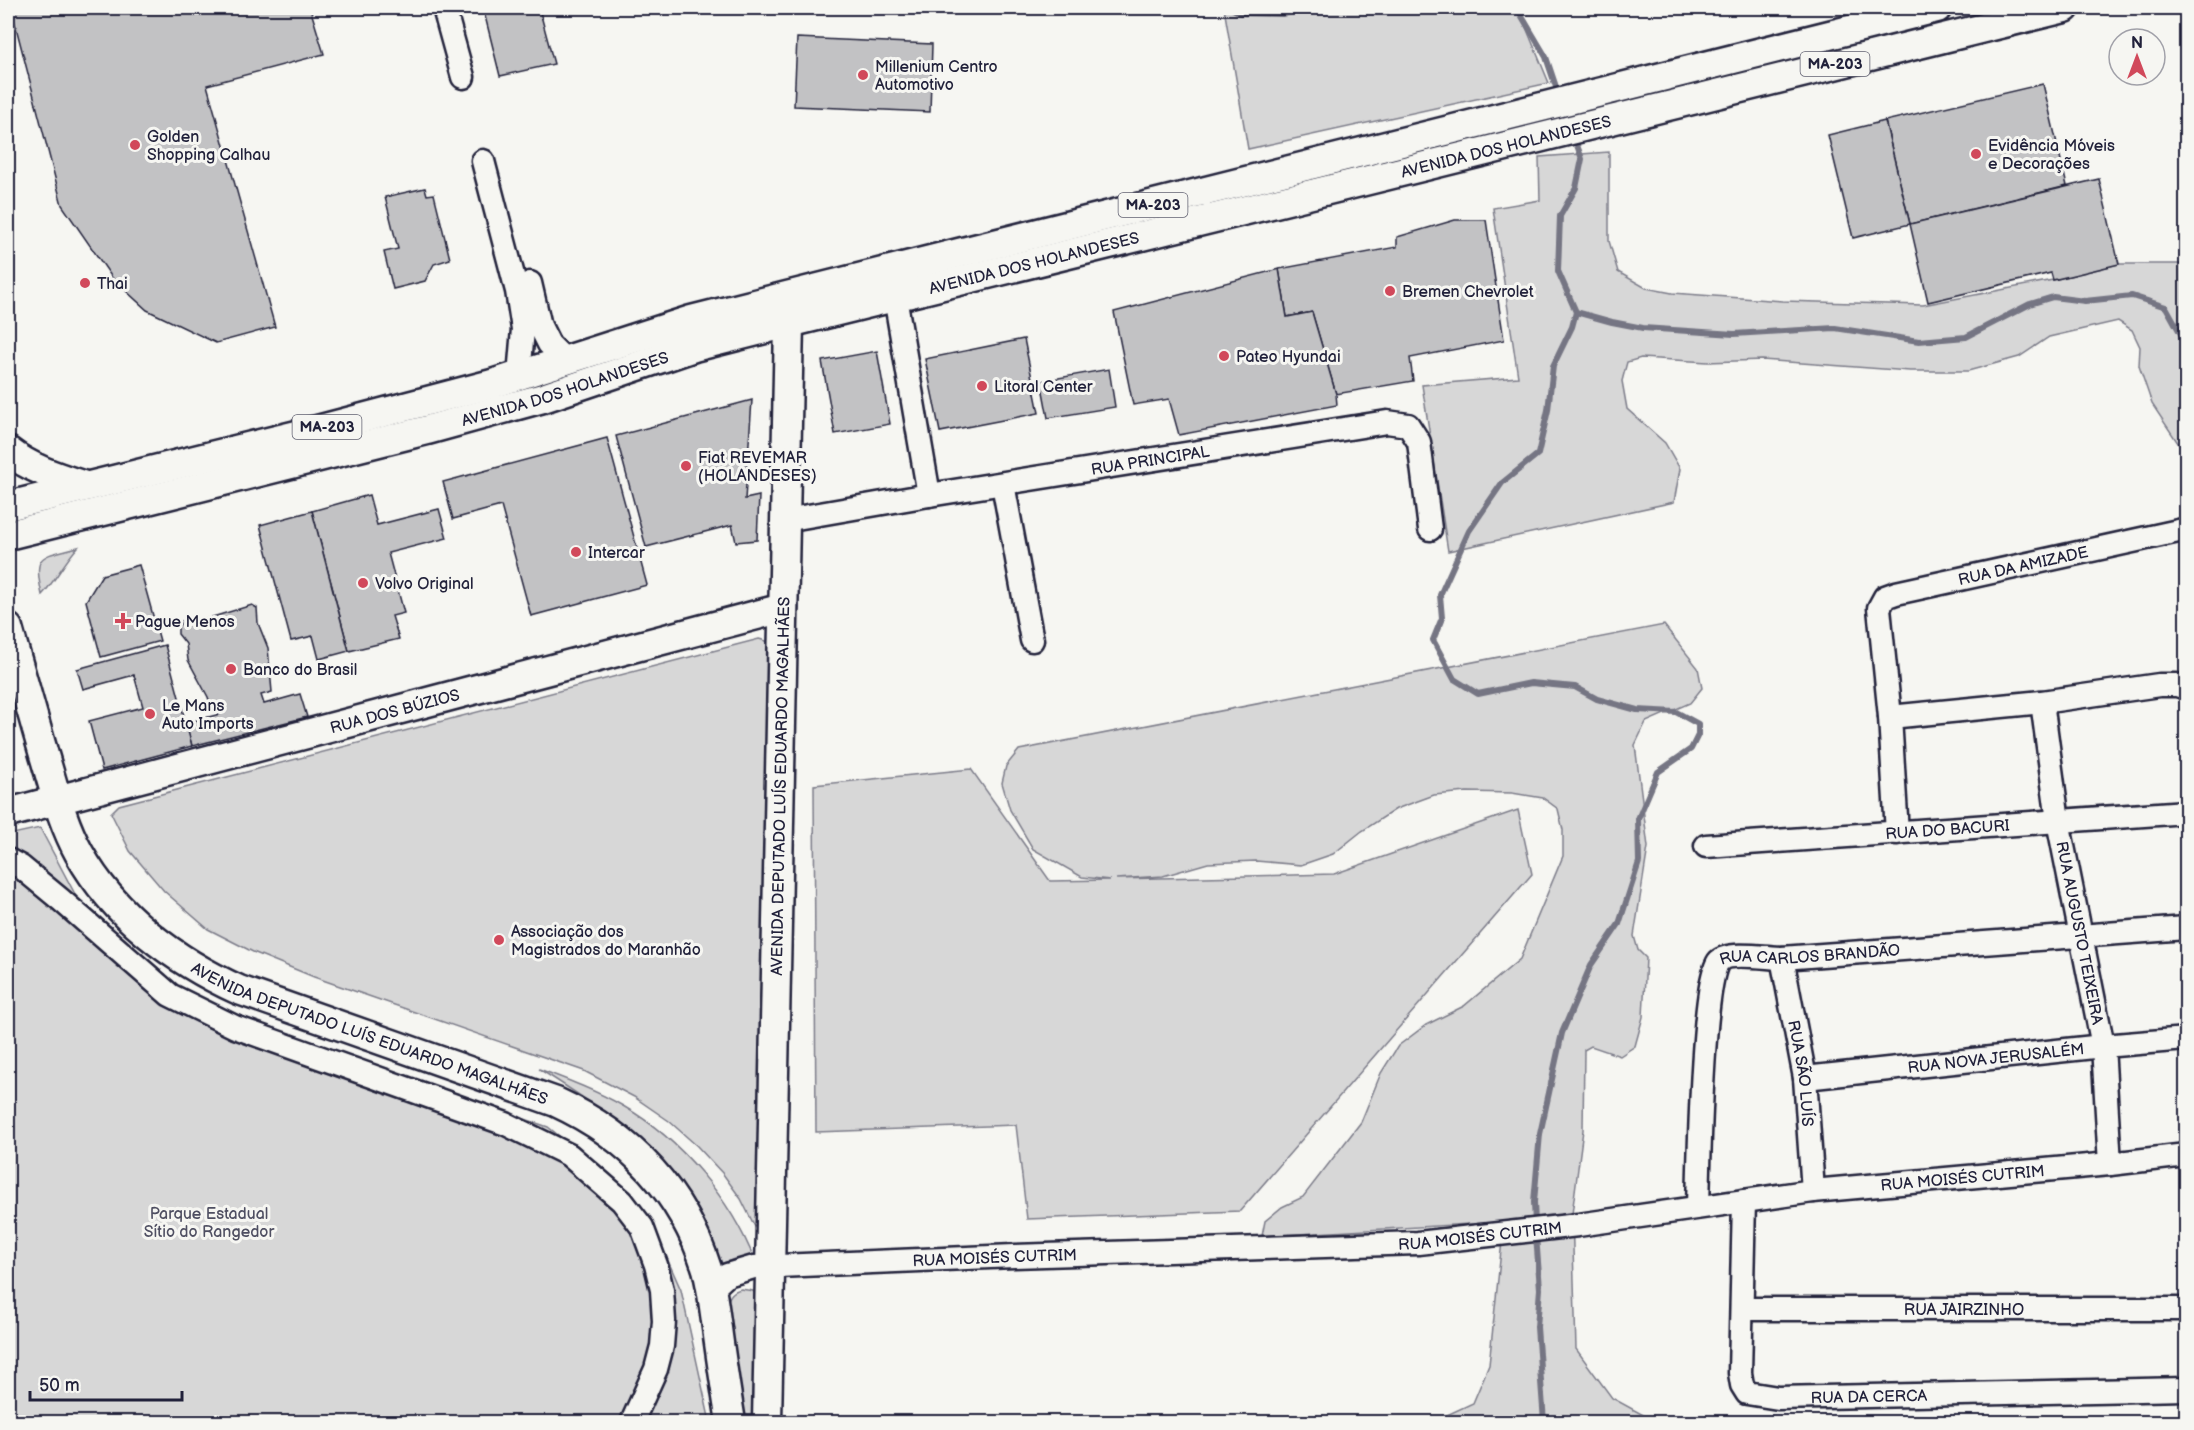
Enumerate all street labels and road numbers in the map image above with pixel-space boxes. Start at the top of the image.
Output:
road number: MA-203 [1800,52,1870,76]
street label: AVENIDA DOS HOLANDESES [1399,112,1613,183]
road number: MA-203 [1118,193,1188,217]
street label: AVENIDA DOS HOLANDESES [927,229,1141,299]
street label: AVENIDA DOS HOLANDESES [460,348,671,431]
road number: MA-203 [292,415,362,439]
street label: RUA PRINCIPAL [1090,442,1212,480]
street label: RUA DA AMIZADE [1957,543,2090,590]
street label: AVENIDA DEPUTADO LUÍS EDUARDO MAGALHÃES [768,596,795,976]
street label: RUA DOS BÚZIOS [328,686,462,738]
street label: RUA DO BACURI [1885,817,2010,844]
street label: RUA AUGUSTO TEIXEIRA [2051,840,2107,1027]
street label: RUA CARLOS BRANDÃO [1717,941,1901,970]
street label: AVENIDA DEPUTADO LUÍS EDUARDO MAGALHÃES [187,959,550,1109]
street label: RUA SÃO LUÍS [1783,1019,1818,1127]
street label: RUA NOVA JERUSALÉM [1907,1040,2085,1078]
street label: RUA MOISÉS CUTRIM [1880,1162,2045,1196]
street label: RUA MOISÉS CUTRIM [1398,1219,1563,1255]
street label: RUA MOISÉS CUTRIM [912,1246,1077,1271]
street label: RUA JAIRZINHO [1904,1301,2024,1320]
street label: RUA DA CERCA [1810,1387,1928,1408]

